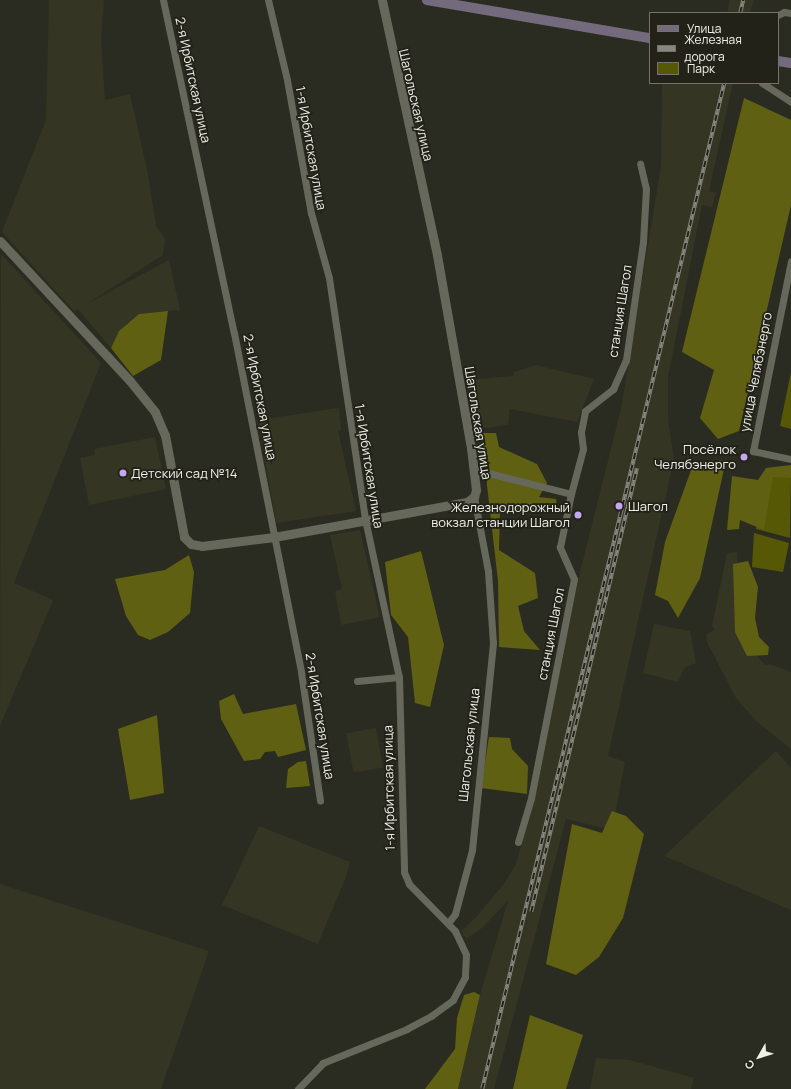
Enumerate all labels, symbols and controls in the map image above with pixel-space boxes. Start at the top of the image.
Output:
legend [649,12,779,84]
street label: 2-я Ирбитская улица [172,16,214,144]
text: Улица [687,20,721,37]
text: Железная дорога [684,31,742,65]
street label: Шагольская улица [396,48,436,162]
text: Парк [687,60,715,77]
street label: 1-я Ирбитская улица [292,85,330,211]
street label: станция Шагол [605,264,635,358]
street label: улица Челябэнерго [737,311,775,433]
street label: 2-я Ирбитская улица [240,333,280,461]
street label: Шагольская улица [461,365,495,481]
street label: 1-я Ирбитская улица [351,403,387,529]
place label: Посёлок Челябэнерго [654,442,736,473]
marker: Посёлок Челябэнерго [739,452,749,462]
place label: Детский сад №14 [131,465,237,481]
marker: Детский сад №14 [118,468,128,478]
place label: Шагол [628,498,668,514]
place label: Железнодорожный вокзал станции Шагол [431,500,570,531]
marker: Шагол [613,500,625,512]
marker: Железнодорожный вокзал станции Шагол [573,510,583,520]
street label: станция Шагол [534,587,568,681]
street label: 2-я Ирбитская улица [302,652,338,780]
street label: Шагольская улица [455,687,483,803]
street label: 1-я Ирбитская улица [380,725,398,851]
north arrow [739,1037,779,1077]
text: С [741,1057,758,1073]

